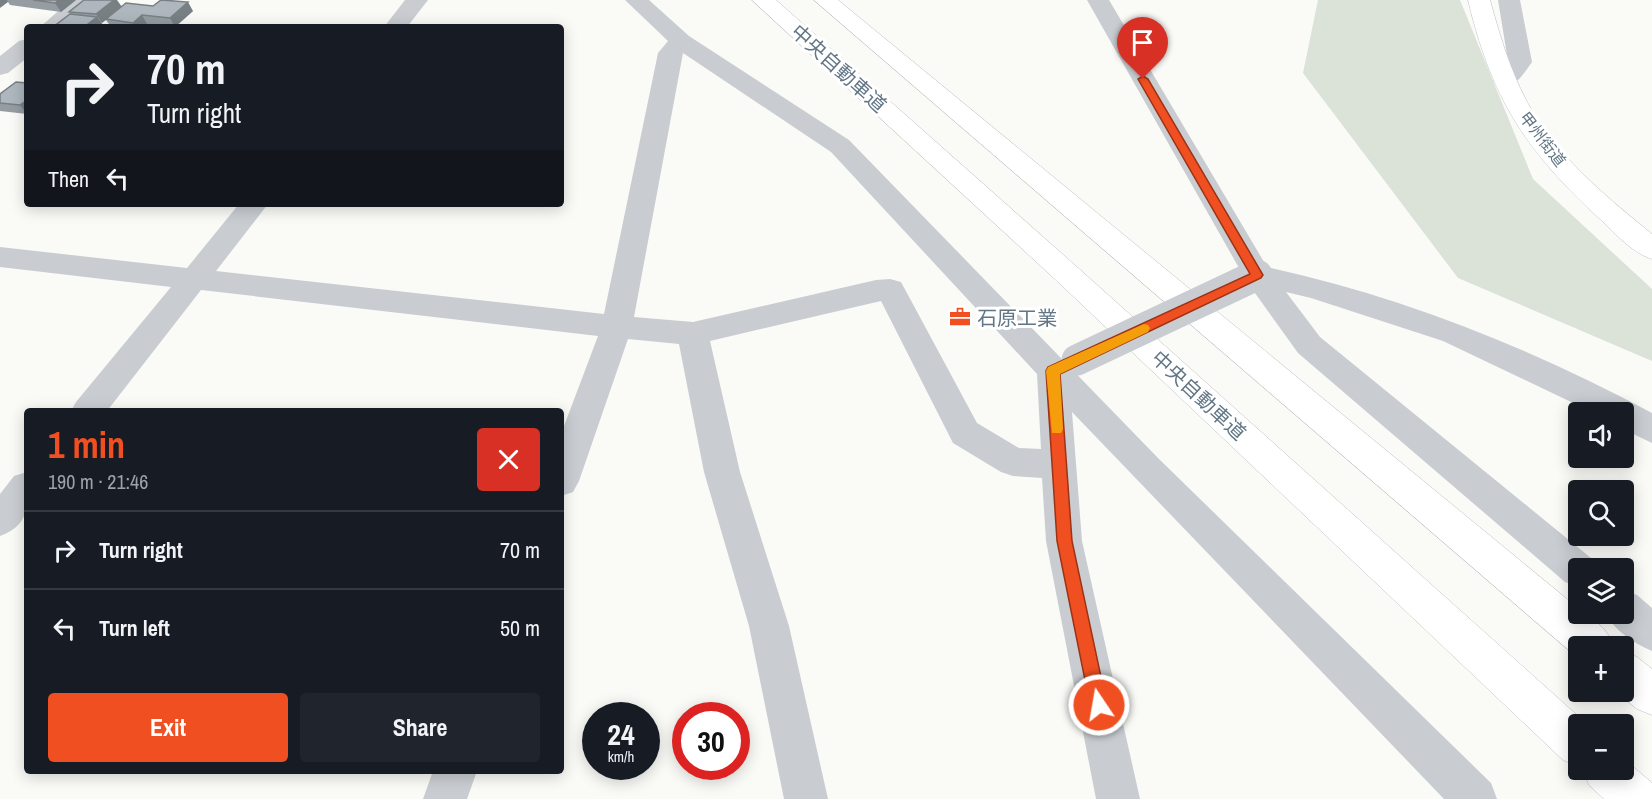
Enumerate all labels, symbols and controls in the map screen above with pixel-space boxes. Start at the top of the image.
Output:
pin [1117,17,1168,79]
street label: 中央自動車道 [785,18,893,118]
icon: arrive [1126,26,1159,59]
text: 70 m [147,41,226,97]
icon: right [48,48,126,126]
text: Turn right [147,95,241,131]
street label: 甲州街道 [1515,107,1571,171]
icon: left [101,162,134,195]
text: Then [48,164,89,194]
place label: 石原工業 [977,304,1057,331]
office icon: 石原工業 [948,305,972,329]
street label: 中央自動車道 [1146,344,1252,446]
map controls [1568,402,1634,780]
button: sound [1568,402,1634,468]
text: 1 min [48,421,125,469]
button: close [477,428,540,491]
text: 190 m · 21:46 [48,468,148,495]
button: search [1568,480,1634,546]
icon: right [48,534,81,567]
text: Turn right [99,535,183,565]
text: 70 m [500,535,540,565]
button: layers [1568,558,1634,624]
icon: left [48,612,81,645]
text: Turn left [99,613,170,643]
text: 50 m [500,613,540,643]
button: + [1568,636,1634,702]
position arrow [1067,673,1131,737]
button: Exit [48,693,288,762]
button: Share [300,693,540,762]
speed limit sign: 30 [672,702,750,780]
text: 24 [607,714,635,754]
button: − [1568,714,1634,780]
text: km/h [608,746,634,767]

